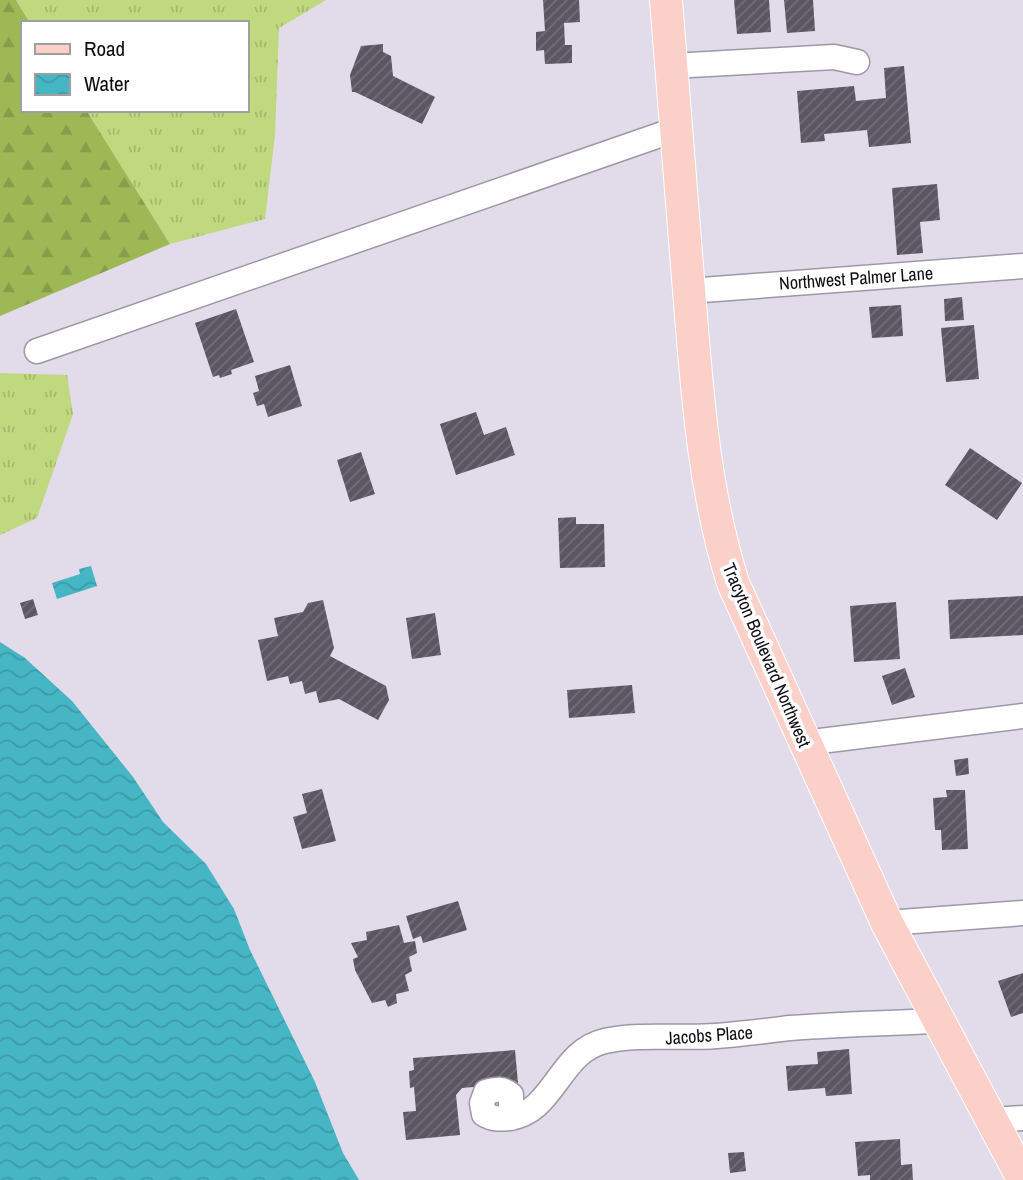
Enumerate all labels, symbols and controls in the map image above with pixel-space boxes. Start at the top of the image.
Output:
legend [21,21,248,112]
text: Road [84,34,125,63]
text: Water [84,69,130,98]
street label: Northwest Palmer Lane [778,260,934,296]
street label: Tracyton Boulevard Northwest [717,559,817,751]
street label: Jacobs Place [664,1019,754,1051]

